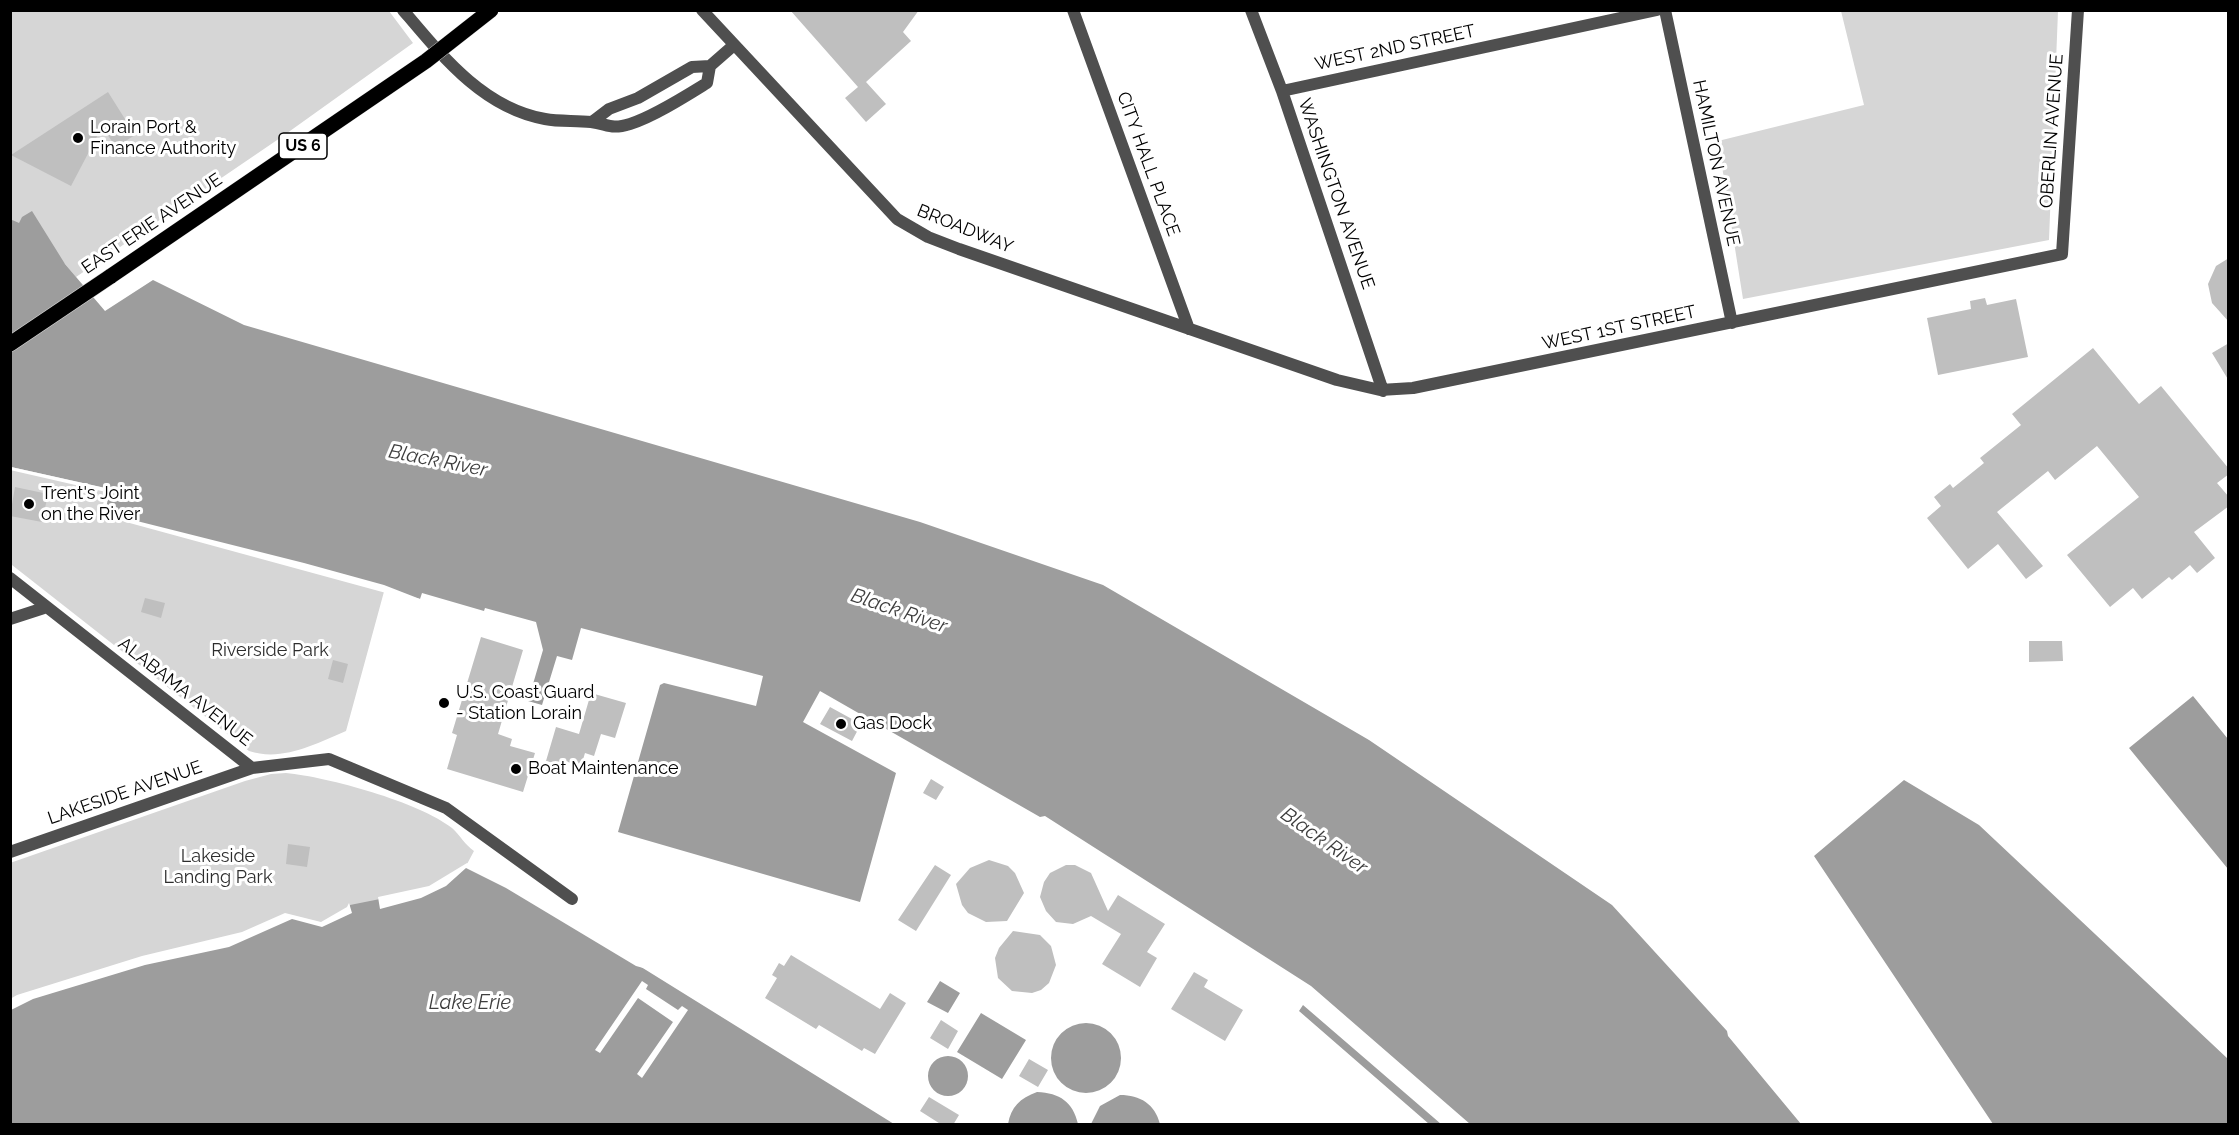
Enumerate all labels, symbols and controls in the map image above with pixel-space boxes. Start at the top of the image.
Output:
street label: WEST 2ND STREET [1313,20,1477,76]
street label: OBERLIN AVENUE [2036,53,2068,209]
street label: HAMILTON AVENUE [1688,78,1744,248]
street label: CITY HALL PLACE [1112,89,1184,239]
street label: WASHINGTON AVENUE [1293,96,1379,292]
place label: Lorain Port & Finance Authority [90,117,236,160]
marker: Lorain Port & Finance Authority [71,131,85,145]
road number: US 6 [279,133,327,159]
street label: EAST ERIE AVENUE [78,169,226,279]
street label: BROADWAY [914,200,1016,258]
street label: WEST 1ST STREET [1540,301,1698,355]
water label: Black River [387,440,489,482]
place label: Trent's Joint on the River [41,483,140,526]
marker: Trent's Joint on the River [22,497,36,511]
water label: Black River [848,583,950,639]
street label: ALABAMA AVENUE [114,633,256,751]
park label: Riverside Park [211,640,329,662]
place label: U.S. Coast Guard - Station Lorain [456,682,594,724]
marker: U.S. Coast Guard - Station Lorain [437,696,451,710]
place label: Gas Dock [853,713,932,735]
marker: Gas Dock [834,717,848,731]
street label: LAKESIDE AVENUE [45,756,205,830]
place label: Boat Maintenance [528,758,678,780]
marker: Boat Maintenance [509,762,523,776]
water label: Black River [1276,802,1372,880]
park label: Lakeside Landing Park [164,846,272,888]
water label: Lake Erie [429,991,511,1015]

